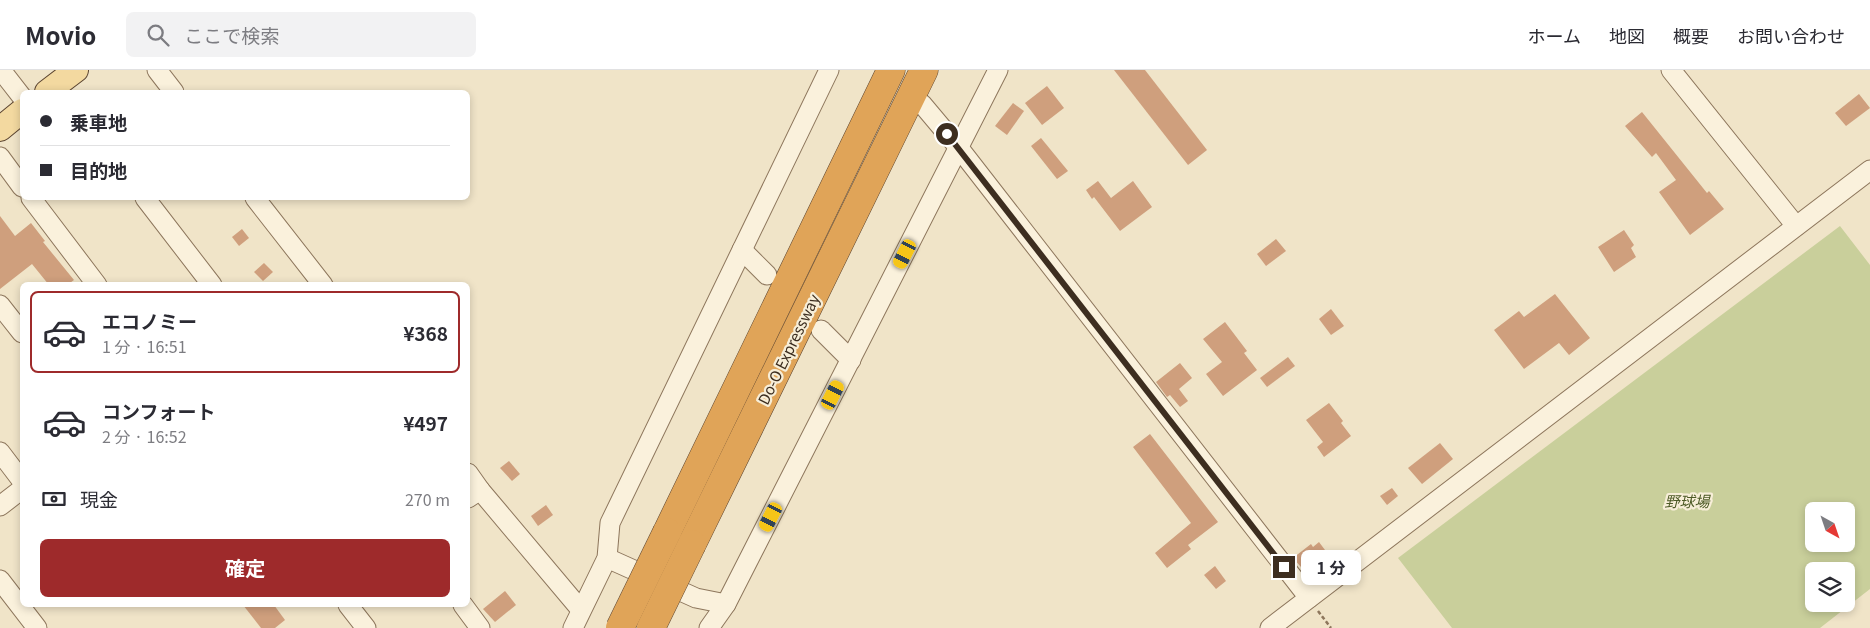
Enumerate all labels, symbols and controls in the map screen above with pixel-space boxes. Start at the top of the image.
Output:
search box [126,12,476,57]
text: Movio [25,17,96,52]
icon: search [144,21,172,49]
text: ここで検索 [184,21,279,48]
text: ホーム [1528,22,1581,48]
text: 地図 [1609,22,1645,48]
text: 概要 [1673,22,1709,48]
text: お問い合わせ [1737,22,1845,48]
text: 乗車地 [70,108,127,135]
route start [936,123,958,145]
text: 目的地 [70,156,127,183]
car [891,237,918,271]
street label: Do-O Expressway [752,290,824,408]
text: エコノミー [102,307,197,334]
icon: car [42,310,87,355]
text: ¥368 [403,319,448,346]
text: 1 分 · 16:51 [102,334,187,358]
car [819,378,846,412]
text: コンフォート [102,397,215,424]
icon: car [42,400,87,445]
text: ¥497 [403,409,448,436]
text: 2 分 · 16:52 [102,424,187,448]
icon: cash [40,485,68,513]
text: 現金 [80,485,118,512]
text: 270 m [405,487,450,511]
park label: 野球場 [1664,490,1711,511]
car [757,500,784,534]
north arrow [1805,502,1855,552]
map controls [1805,502,1855,612]
button: 確定 [40,539,450,597]
callout: 1 分 [1302,550,1362,584]
text: 1 分 [1316,555,1346,579]
route end [1273,556,1295,578]
button: layers [1805,562,1855,612]

